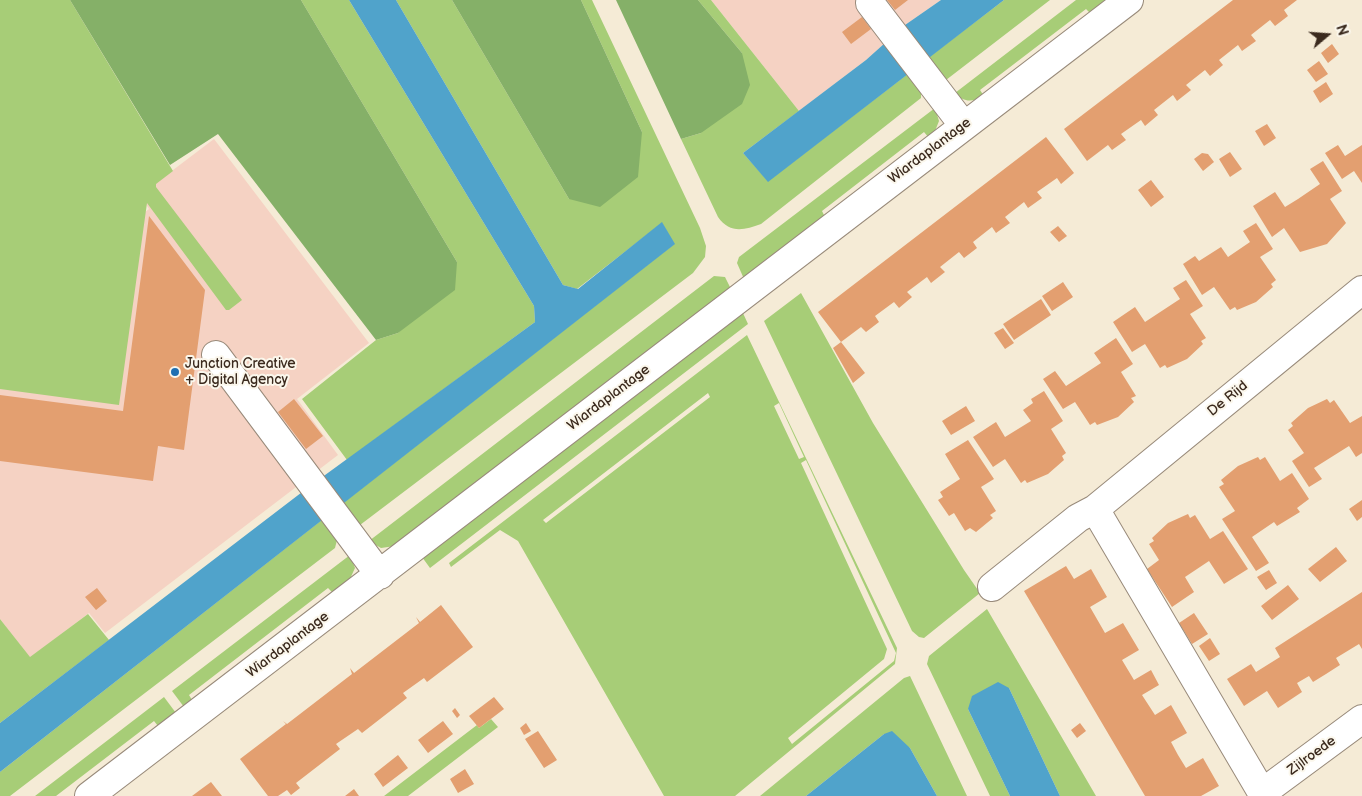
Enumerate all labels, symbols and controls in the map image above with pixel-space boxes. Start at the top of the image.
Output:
north arrow [1302,10,1352,60]
text: N [1332,23,1351,38]
street label: Wiardaplantage [885,114,975,188]
place label: Junction Creative + Digital Agency [185,356,296,388]
street label: Wiardaplantage [564,361,654,435]
marker: Junction Creative + Digital Agency [169,366,181,378]
street label: De Rijd [1205,378,1251,420]
street label: Wiardaplantage [243,608,333,682]
street label: Zijlroede [1285,733,1339,779]

